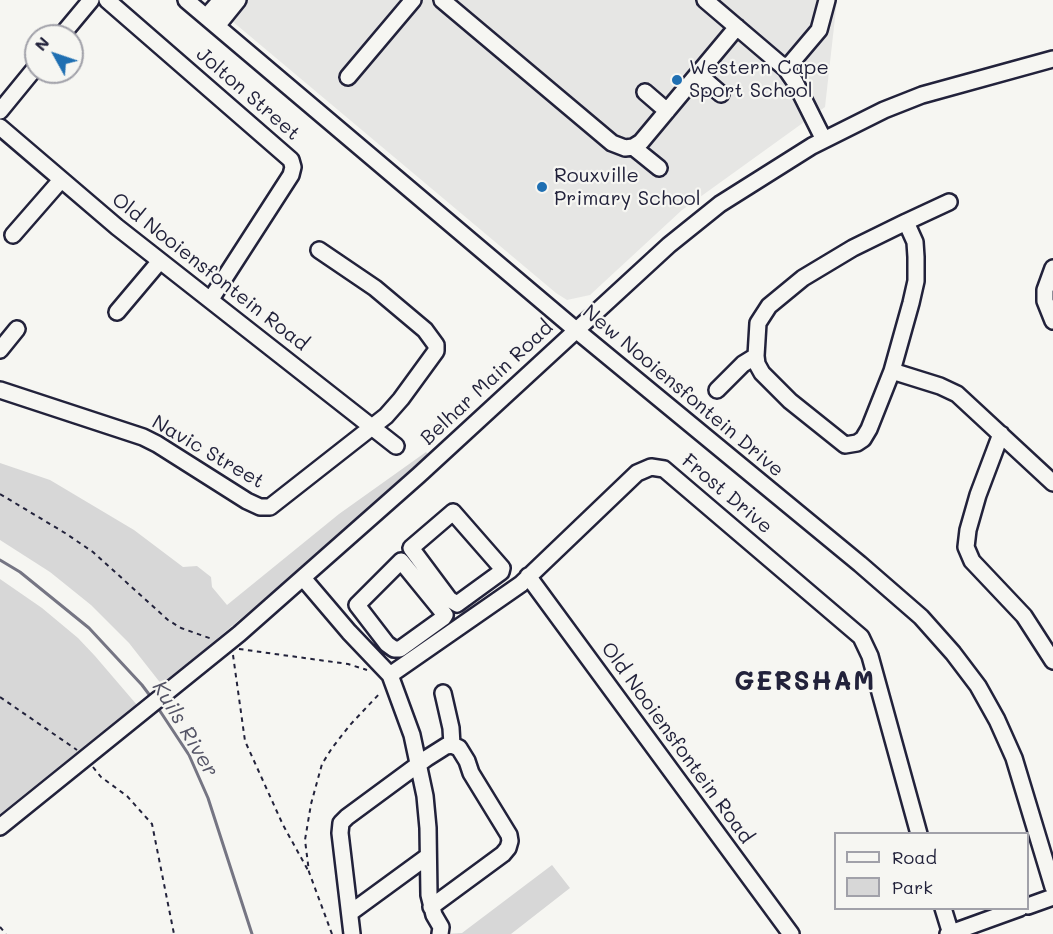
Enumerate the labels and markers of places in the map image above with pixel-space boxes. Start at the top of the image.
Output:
place label: Western Cape Sport School [689,56,829,103]
marker: Western Cape Sport School [670,73,684,87]
place label: Rouxville Primary School [554,164,701,211]
marker: Rouxville Primary School [535,180,549,194]

